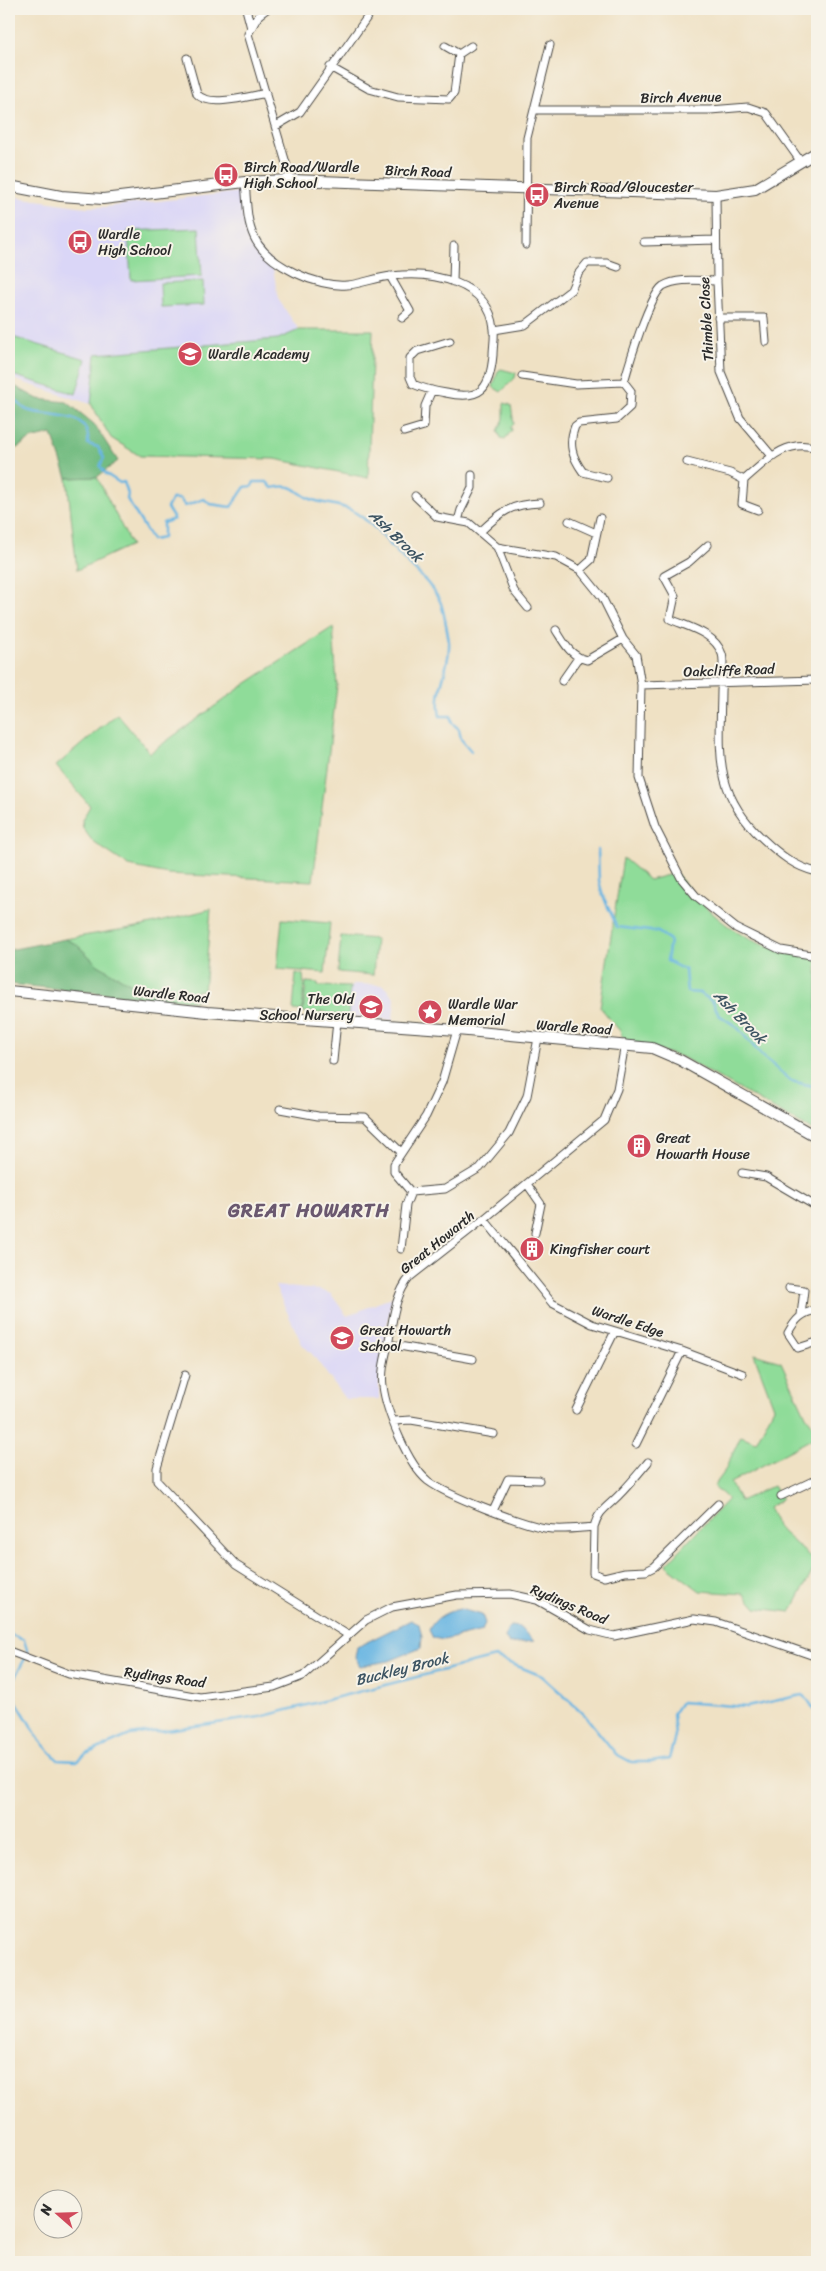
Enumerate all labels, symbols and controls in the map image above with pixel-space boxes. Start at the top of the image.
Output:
street label: Birch Avenue [640,84,722,111]
place label: Birch Road/Wardle High School [244,155,360,196]
street label: Birch Road [384,158,453,185]
bus stop icon: Birch Road/Wardle High School [213,162,239,188]
place label: Birch Road/Gloucester Avenue [553,175,694,216]
bus stop icon: Birch Road/Gloucester Avenue [524,182,550,208]
place label: Wardle High School [98,222,172,263]
bus stop icon: Wardle High School [67,229,93,255]
street label: Thimble Close [692,276,721,362]
school or university icon: Wardle Academy [177,341,203,367]
place label: Wardle Academy [208,342,310,367]
water label: Ash Brook [362,503,431,570]
street label: Oakcliffe Road [683,656,777,685]
street label: Wardle Road [132,978,211,1011]
water label: Ash Brook [707,983,774,1052]
place label: The Old School Nursery [259,987,356,1028]
place label: Wardle War Memorial [448,992,519,1033]
school or university icon: The Old School Nursery [358,994,384,1020]
place icon: Wardle War Memorial [417,999,443,1025]
street label: Wardle Road [535,1012,614,1043]
place label: Great Howarth House [656,1126,750,1167]
building icon: Great Howarth House [626,1133,652,1159]
district label: GREAT HOWARTH [227,1194,390,1227]
street label: Great Howarth [394,1204,481,1281]
building icon: Kingfisher court [519,1236,545,1262]
place label: Kingfisher court [550,1237,650,1262]
street label: Wardle Edge [588,1298,667,1345]
place label: Great Howarth School [360,1318,451,1359]
school or university icon: Great Howarth School [329,1325,355,1351]
street label: Rydings Road [526,1577,613,1633]
water label: Buckley Brook [353,1645,452,1693]
street label: Rydings Road [123,1659,209,1696]
north arrow [32,2188,82,2238]
text: N [33,2201,60,2219]

